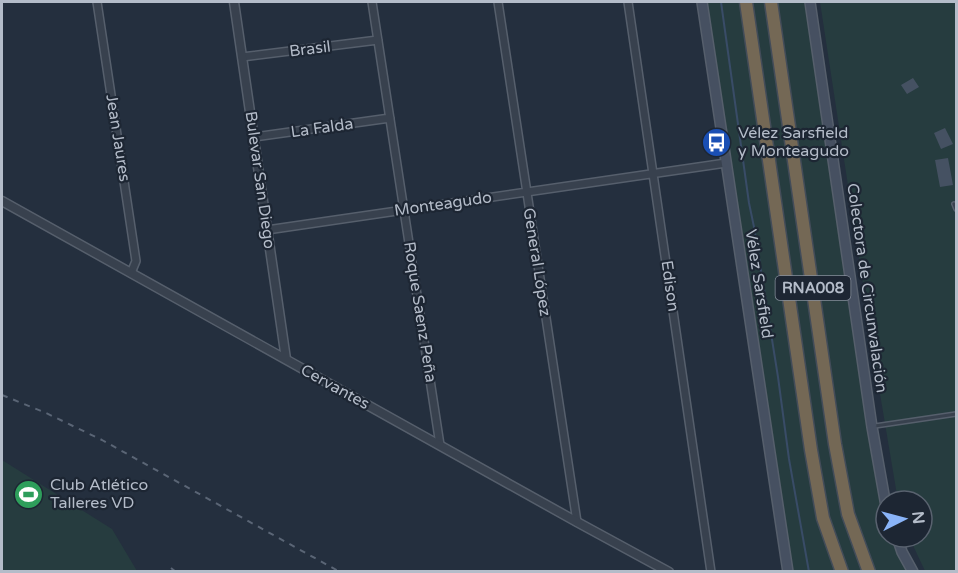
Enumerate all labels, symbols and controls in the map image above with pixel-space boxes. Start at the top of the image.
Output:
street label: Brasil [288,37,332,61]
street label: Jean Jaures [101,93,135,183]
street label: Bulevar San Diego [240,110,280,250]
street label: La Falda [289,114,355,142]
place label: Vélez Sarsfield y Monteagudo [738,123,849,161]
bus stop icon: Vélez Sarsfield y Monteagudo [701,126,733,158]
street label: Colectora de Circunvalación [842,182,892,394]
street label: Monteagudo [393,187,493,221]
street label: General López [519,206,555,318]
street label: Vélez Sarsfield [740,228,778,340]
street label: Roque Saenz Peña [399,240,441,384]
street label: Edison [657,259,683,313]
road number: RNA008 [776,276,850,300]
street label: Cervantes [297,360,373,414]
place label: Club Atlético Talleres VD [50,475,148,513]
sports icon: Club Atlético Talleres VD [13,478,45,510]
north arrow [874,489,934,549]
text: N [907,510,929,525]

